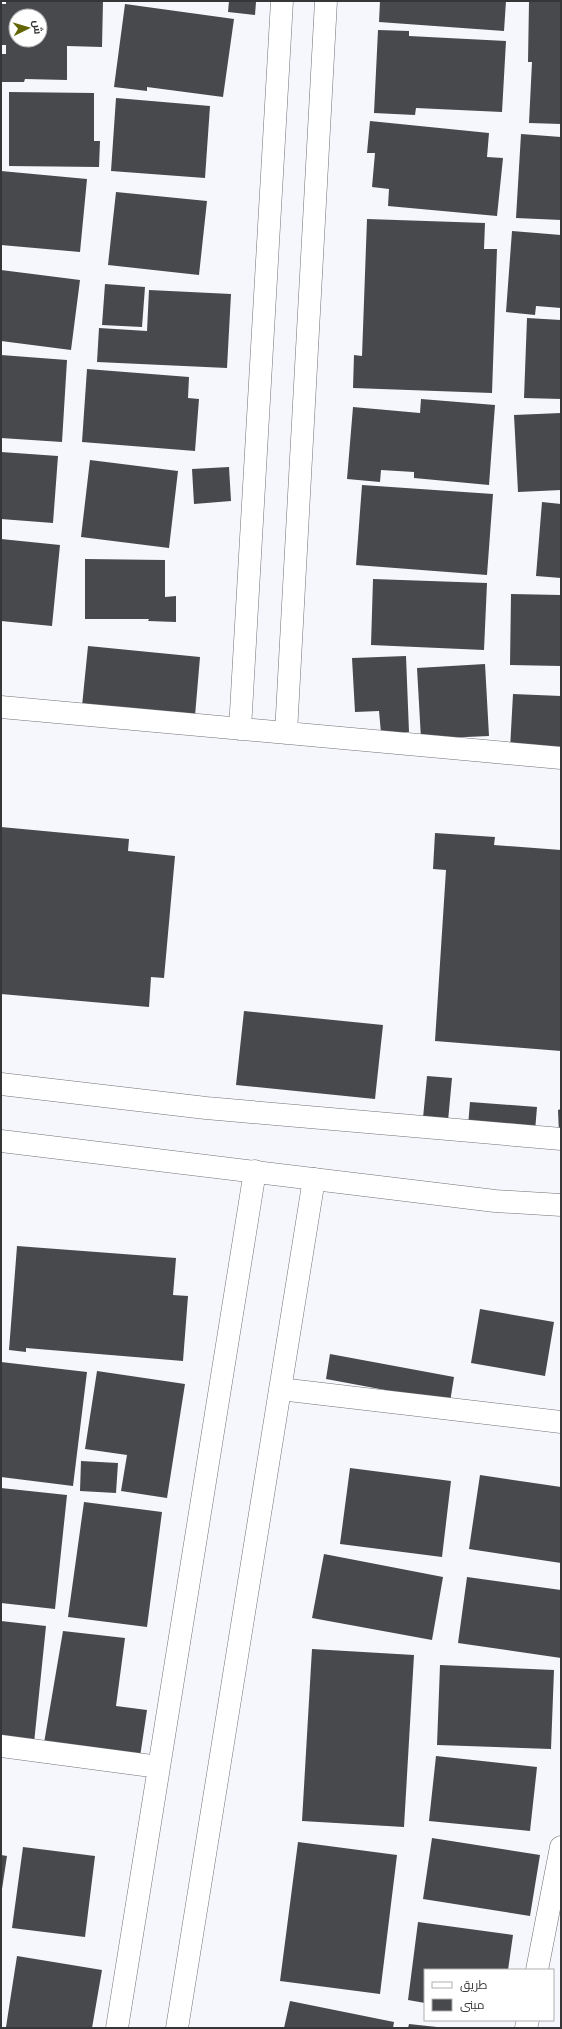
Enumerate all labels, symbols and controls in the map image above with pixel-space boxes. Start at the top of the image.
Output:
north arrow [8,8,48,48]
text: ش [30,19,46,35]
legend [424,1969,554,2021]
text: طريق [460,1977,488,1992]
text: مبنى [460,1997,485,2012]

